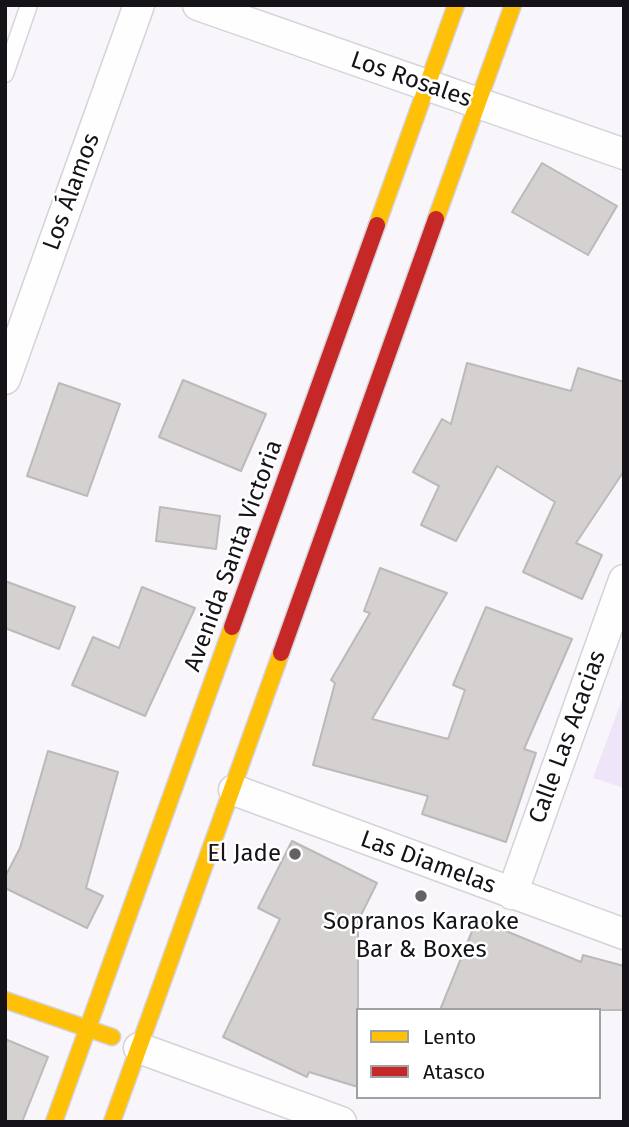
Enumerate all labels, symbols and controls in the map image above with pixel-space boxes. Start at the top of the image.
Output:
street label: Los Rosales [347,46,475,114]
street label: Los Álamos [38,130,106,254]
street label: Avenida Santa Victoria [179,436,289,676]
street label: Calle Las Acacias [523,647,613,827]
street label: Las Diamelas [356,825,500,901]
place label: El Jade [207,840,281,868]
marker: El Jade [287,846,303,862]
marker: Sopranos Karaoke Bar & Boxes [413,888,429,904]
place label: Sopranos Karaoke Bar & Boxes [323,908,519,964]
legend [356,1008,601,1099]
text: Lento [423,1024,476,1050]
text: Atasco [423,1059,485,1085]

